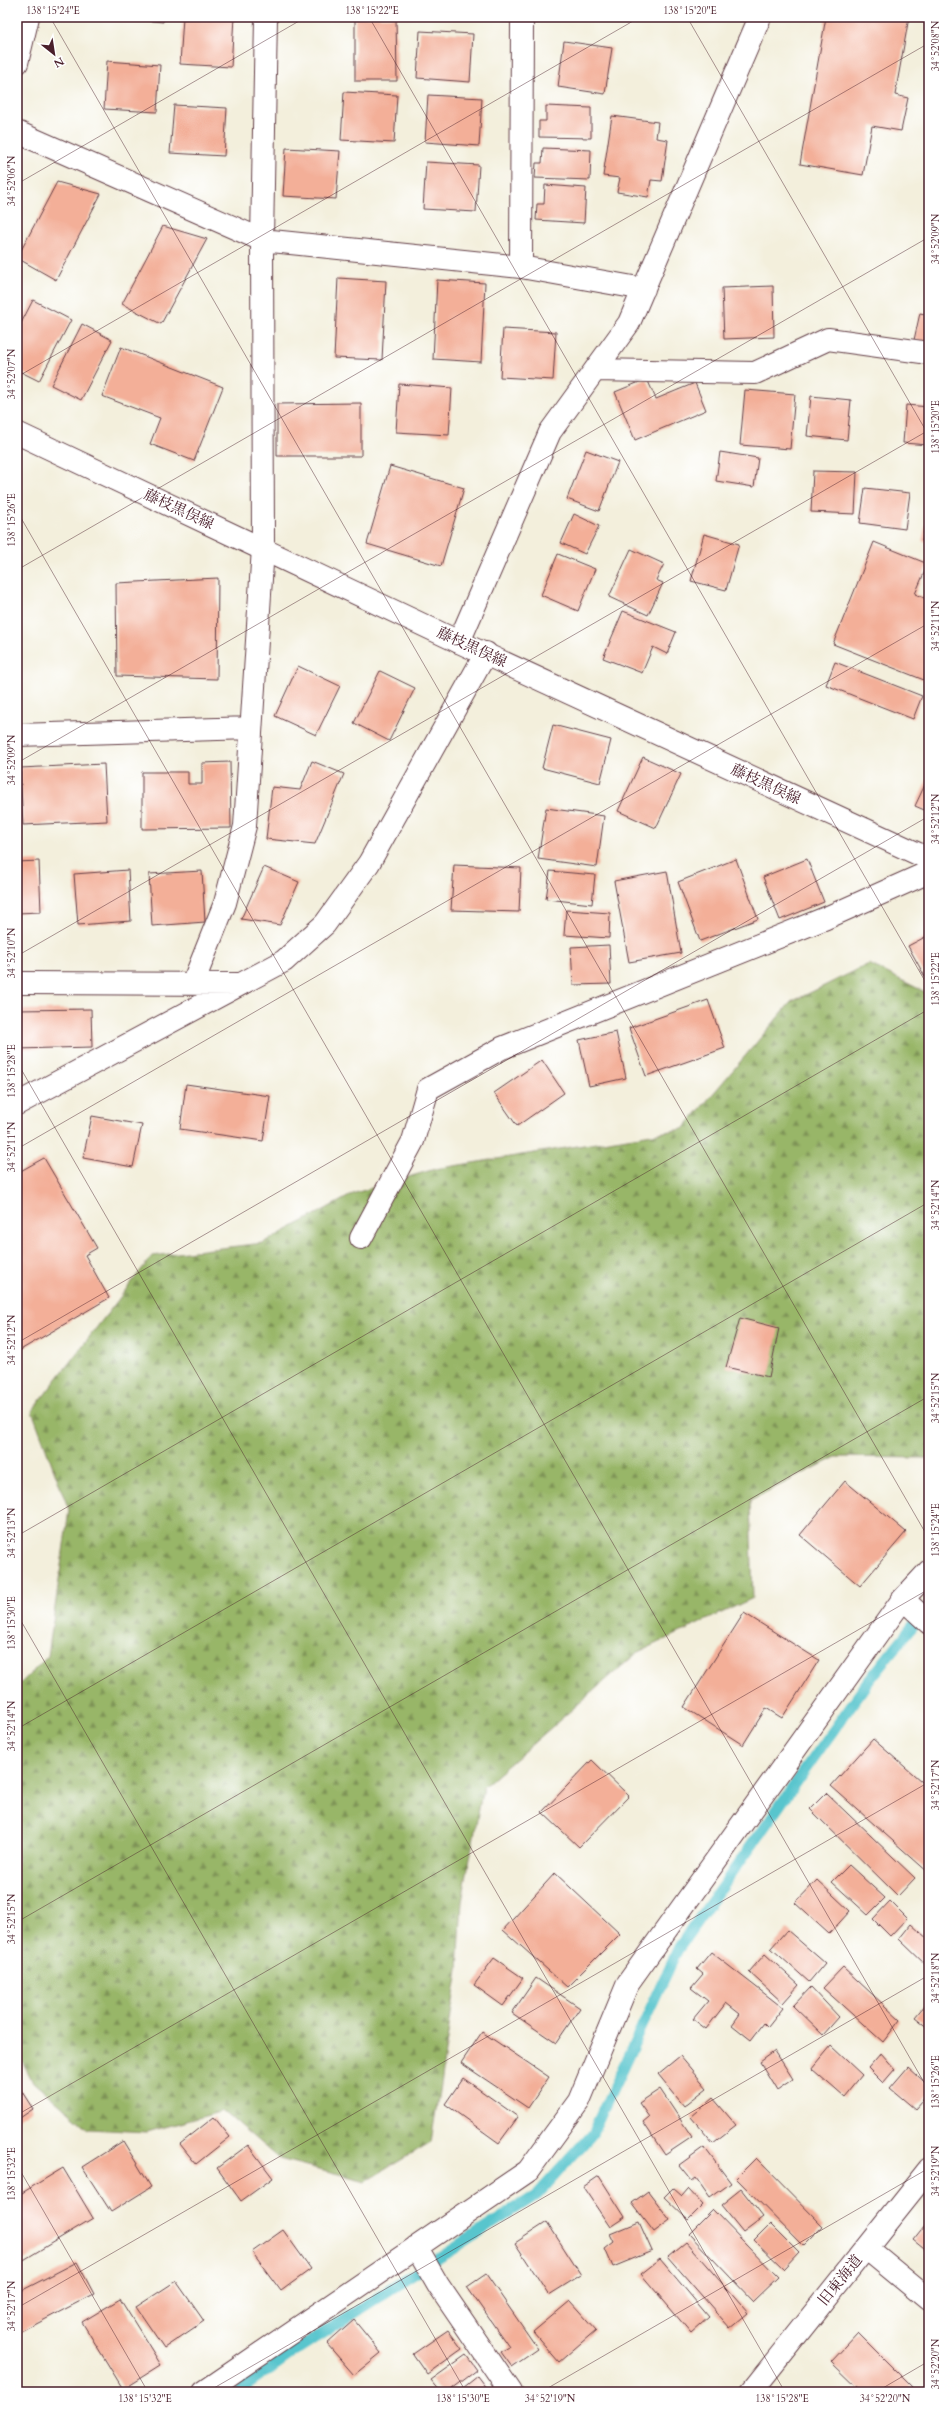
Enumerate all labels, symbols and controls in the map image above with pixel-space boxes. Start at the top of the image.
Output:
text: 138°15'24"E [26,4,80,18]
text: 138°15'22"E [345,4,399,18]
text: 138°15'20"E [663,4,717,18]
text: 34°52'08"N [929,20,943,71]
north arrow [34,34,74,74]
text: N [50,53,67,71]
text: 34°52'06"N [5,155,19,206]
text: 34°52'09"N [929,213,943,264]
text: 34°52'07"N [5,348,19,399]
text: 138°15'20"E [929,400,943,454]
street label: 藤枝黒俣線 [141,484,217,534]
text: 138°15'26"E [5,493,19,547]
text: 34°52'11"N [929,600,943,651]
street label: 藤枝黒俣線 [434,622,510,672]
text: 34°52'09"N [5,734,19,785]
street label: 藤枝黒俣線 [728,759,804,809]
text: 34°52'12"N [929,793,943,844]
text: 34°52'10"N [5,927,19,978]
text: 138°15'22"E [929,952,943,1006]
text: 138°15'28"E [5,1044,19,1098]
text: 34°52'11"N [5,1121,19,1172]
text: 34°52'14"N [929,1179,943,1230]
text: 34°52'12"N [5,1314,19,1365]
text: 34°52'15"N [929,1372,943,1423]
text: 138°15'24"E [929,1503,943,1557]
text: 34°52'13"N [5,1507,19,1558]
text: 138°15'30"E [5,1596,19,1650]
text: 34°52'14"N [5,1700,19,1751]
text: 34°52'17"N [929,1759,943,1810]
text: 34°52'15"N [5,1893,19,1944]
text: 34°52'18"N [929,1952,943,2003]
text: 138°15'26"E [929,2055,943,2109]
text: 34°52'19"N [929,2145,943,2196]
text: 138°15'32"E [5,2147,19,2201]
street label: 旧東海道 [813,2250,867,2310]
text: 34°52'17"N [5,2280,19,2331]
text: 34°52'20"N [929,2338,943,2389]
text: 138°15'32"E [118,2392,172,2406]
text: 138°15'30"E [436,2392,490,2406]
text: 34°52'19"N [525,2392,576,2406]
text: 138°15'28"E [755,2392,809,2406]
text: 34°52'20"N [860,2392,911,2406]

